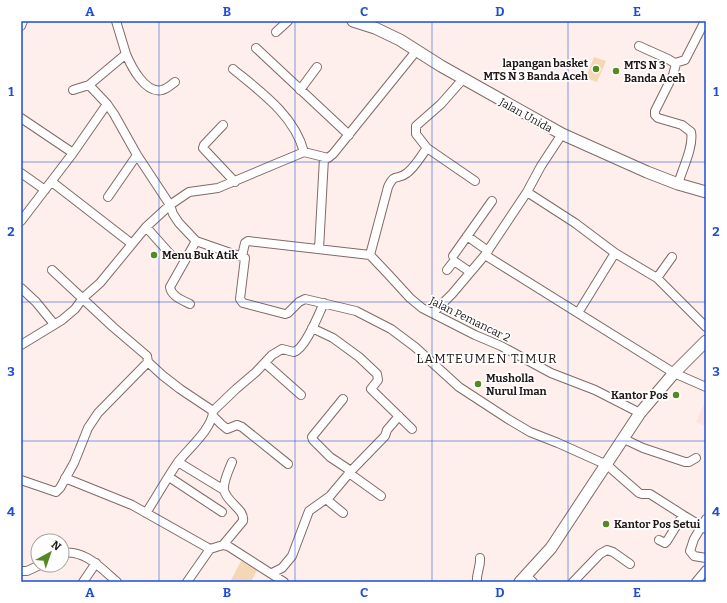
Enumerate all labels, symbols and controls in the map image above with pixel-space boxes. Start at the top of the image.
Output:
text: A [85,4,95,19]
text: B [223,4,231,19]
text: C [360,4,368,19]
text: D [495,4,505,19]
text: E [633,4,641,19]
place label: lapangan basket MTS N 3 Banda Aceh [484,57,589,83]
place label: MTS N 3 Banda Aceh [624,59,685,85]
marker: lapangan basket MTS N 3 Banda Aceh [591,64,601,74]
marker: MTS N 3 Banda Aceh [611,66,621,76]
text: 1 [8,84,14,99]
text: 1 [713,84,719,99]
street label: Jalan Unida [496,95,554,135]
text: 2 [7,224,15,239]
text: 2 [712,224,720,239]
place label: Menu Buk Atik [162,249,238,262]
marker: Menu Buk Atik [149,250,159,260]
street label: Jalan Pemancar 2 [426,294,512,345]
district label: LAMTEUMEN TIMUR [416,351,558,366]
text: 3 [7,364,15,379]
text: 3 [712,364,720,379]
place label: Musholla Nurul Iman [486,372,547,398]
marker: Musholla Nurul Iman [473,379,483,389]
place label: Kantor Pos [611,389,669,402]
marker: Kantor Pos [671,390,681,400]
text: 4 [7,504,15,519]
text: 4 [712,504,720,519]
place label: Kantor Pos Setui [614,518,701,531]
marker: Kantor Pos Setui [601,519,611,529]
north arrow [30,533,70,573]
text: N [49,538,64,554]
text: A [85,585,95,600]
text: B [223,585,231,600]
text: C [360,585,368,600]
text: D [495,585,505,600]
text: E [633,585,641,600]

